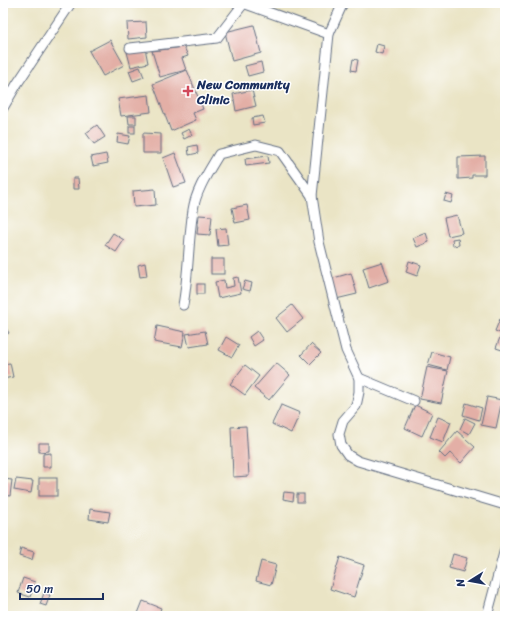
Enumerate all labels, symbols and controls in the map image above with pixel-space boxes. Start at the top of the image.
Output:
place label: New Community Clinic [196,73,290,111]
marker: New Community Clinic [182,85,194,97]
north arrow [450,561,490,601]
scale bar [20,575,103,601]
text: N [451,577,471,589]
text: 50 m [26,578,53,600]

